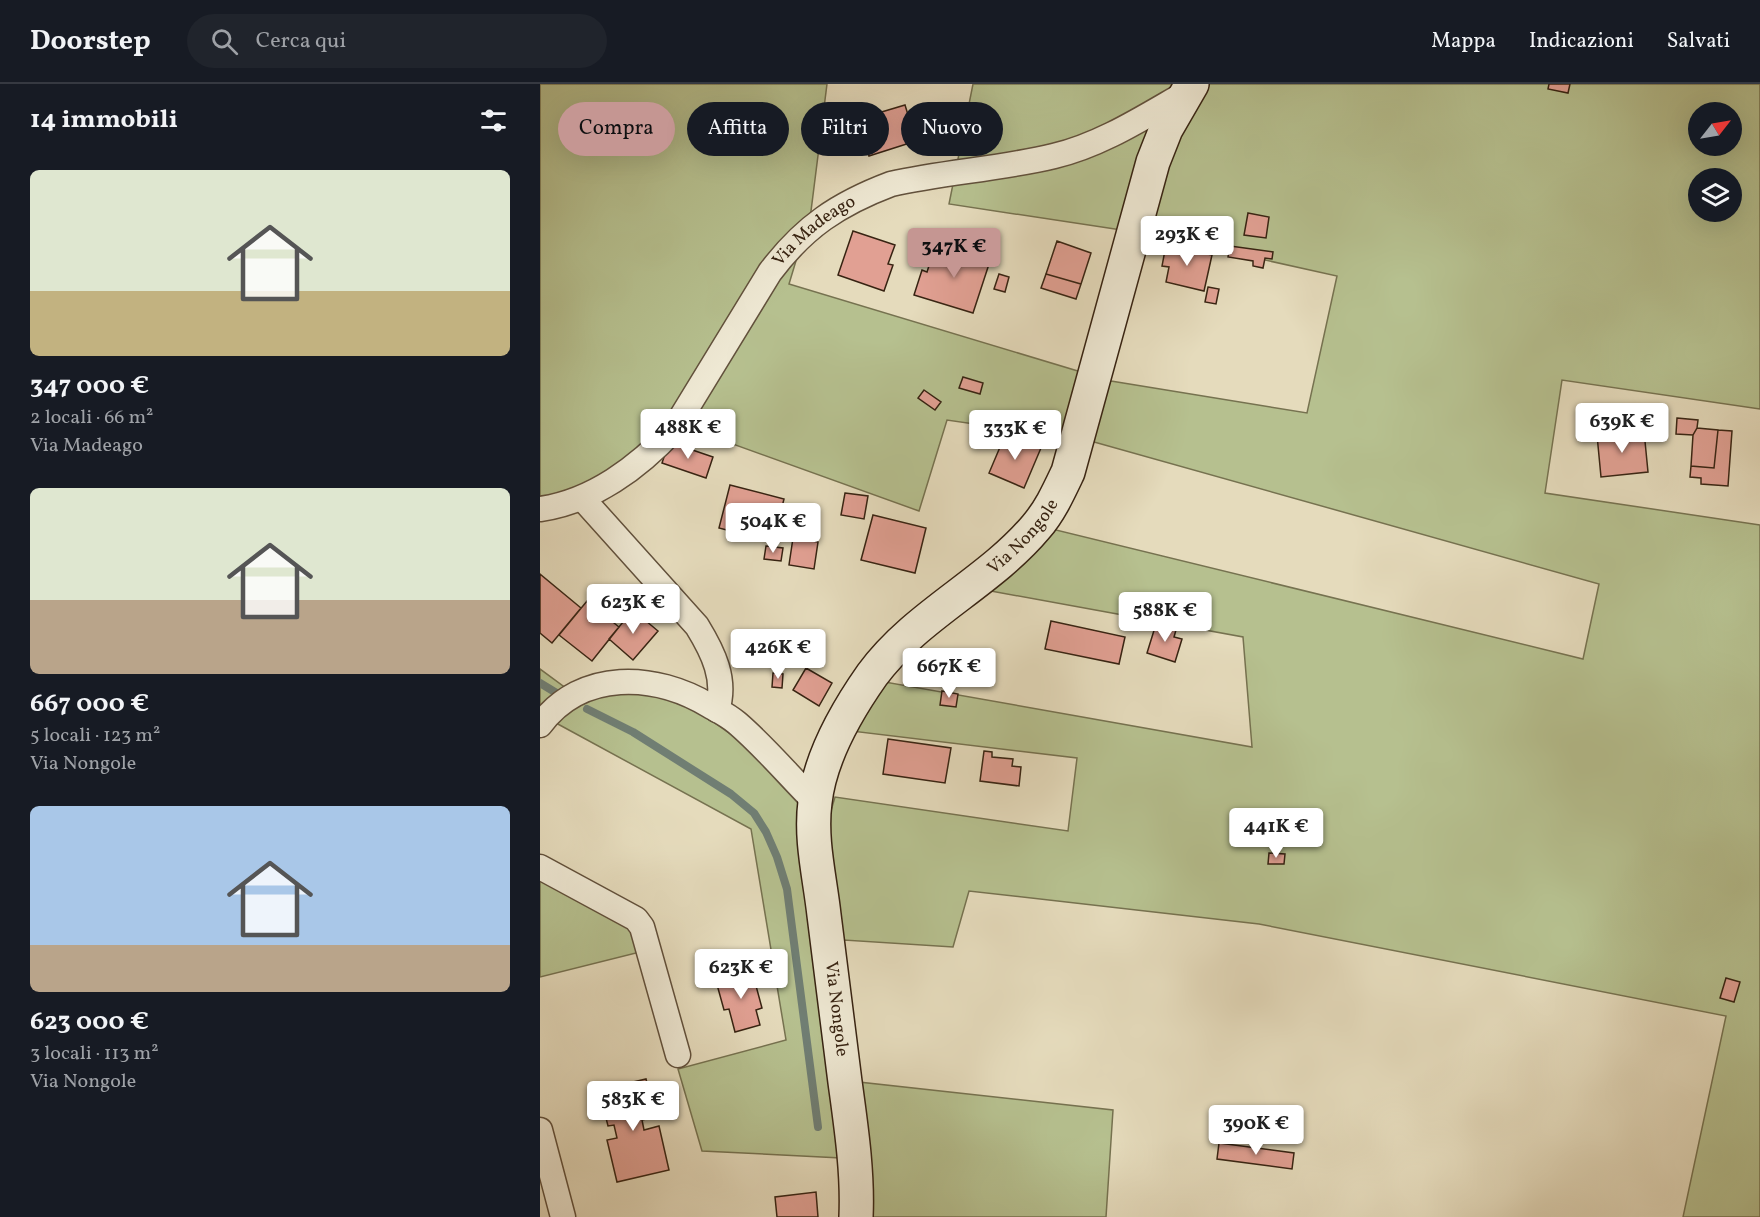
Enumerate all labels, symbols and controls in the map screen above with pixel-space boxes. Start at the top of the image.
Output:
search box [187,14,607,68]
text: Doorstep [30,22,151,61]
icon: search [208,25,241,58]
text: Cerca qui [256,26,346,57]
text: Mappa [1431,27,1496,56]
text: Indicazioni [1529,27,1634,56]
text: Salvati [1667,27,1730,56]
text: 14 immobili [30,102,178,138]
chip: Compra [558,102,675,156]
chip: Affitta [687,102,789,156]
chip: Filtri [801,102,889,156]
chip: Nuovo [901,102,1003,156]
north arrow [1688,102,1742,156]
map controls [1688,102,1742,222]
icon: filters [477,104,510,137]
button: layers [1688,168,1742,222]
street label: Via Madeago [767,189,860,272]
icon: home [216,209,324,317]
pin: 293K € [1138,216,1236,267]
text: 293K € [1155,221,1219,249]
pin: 347K € [905,228,1003,279]
text: 347K € [922,233,986,261]
text: 347 000 € [30,368,149,404]
pin: 639K € [1573,403,1671,454]
text: 2 locali · 66 m² [30,404,154,432]
text: 639K € [1589,408,1655,436]
pin: 488K € [639,409,737,460]
pin: 333K € [966,410,1064,461]
text: 488K € [655,414,721,442]
text: 333K € [983,415,1047,443]
text: Via Madeago [30,432,143,460]
street label: Via Nongole [982,494,1065,580]
pin: 504K € [724,503,822,554]
text: 504K € [740,508,806,536]
icon: home [216,527,324,635]
pin: 623K € [584,584,682,635]
text: 623K € [601,589,665,617]
pin: 588K € [1116,592,1214,643]
text: 588K € [1133,597,1197,625]
pin: 426K € [729,629,827,680]
text: 426K € [745,634,811,662]
pin: 667K € [900,648,998,699]
text: 667K € [917,653,981,681]
text: 667 000 € [30,686,149,722]
text: 5 locali · 123 m² [30,722,160,750]
text: Via Nongole [30,750,136,778]
pin: 441K € [1227,808,1325,859]
text: 441K € [1243,813,1309,841]
icon: home [216,845,324,953]
pin: 623K € [692,949,790,1000]
text: 623K € [709,954,773,982]
street label: Via Nongole [818,960,854,1058]
text: 623 000 € [30,1004,149,1040]
text: 3 locali · 113 m² [30,1040,159,1068]
text: Via Nongole [30,1068,136,1096]
pin: 583K € [584,1081,682,1132]
text: 583K € [601,1086,665,1114]
pin: 390K € [1207,1105,1305,1156]
text: 390K € [1223,1110,1289,1138]

